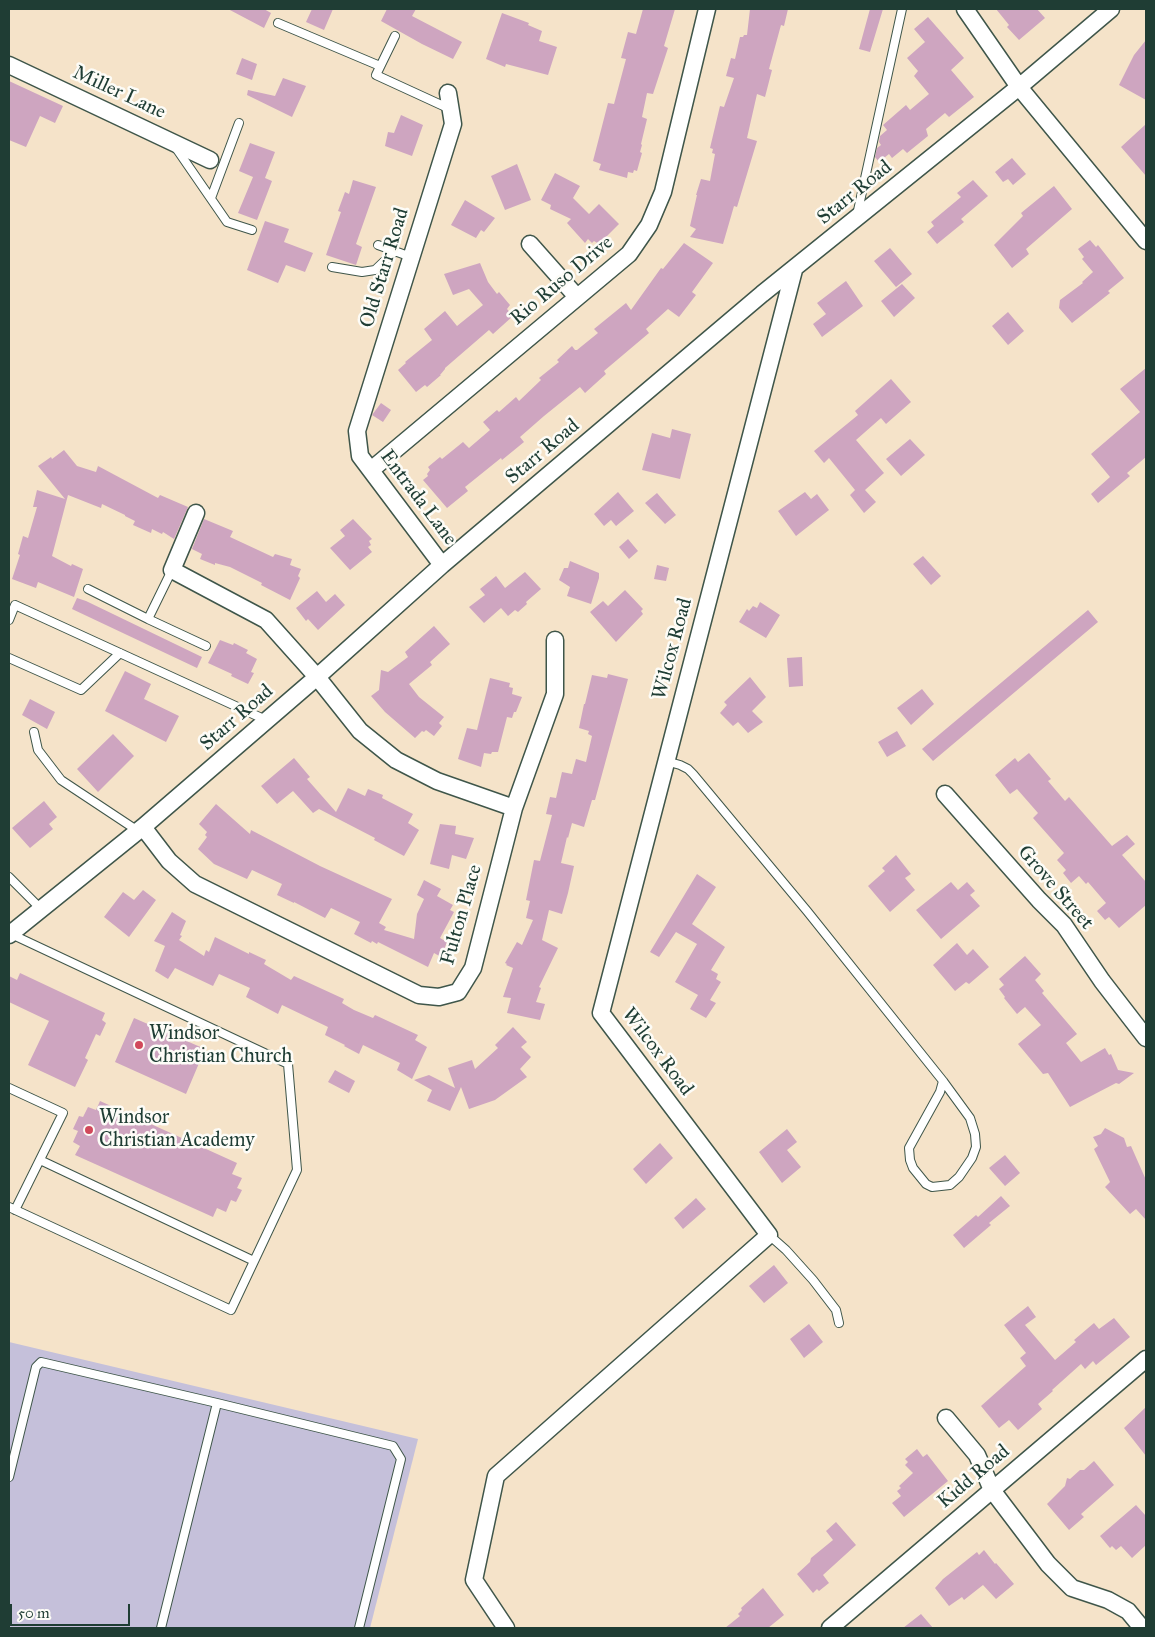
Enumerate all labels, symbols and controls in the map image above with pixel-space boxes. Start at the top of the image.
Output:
street label: Miller Lane [69,61,169,125]
street label: Starr Road [813,156,897,230]
street label: Old Starr Road [355,205,415,331]
street label: Rio Ruso Drive [506,231,618,331]
street label: Starr Road [501,414,585,490]
street label: Entrada Lane [374,446,462,550]
street label: Wilcox Road [648,596,698,702]
street label: Starr Road [196,680,278,756]
street label: Grove Street [1012,841,1098,935]
street label: Fulton Place [436,862,488,968]
street label: Wilcox Road [616,1003,698,1101]
place label: Windsor Christian Church [149,1022,292,1069]
marker: Windsor Christian Church [133,1039,145,1051]
place label: Windsor Christian Academy [99,1106,255,1153]
marker: Windsor Christian Academy [83,1124,95,1136]
street label: Kidd Road [933,1440,1015,1514]
scale bar [12,1594,132,1626]
text: 50 m [18,1604,50,1622]

